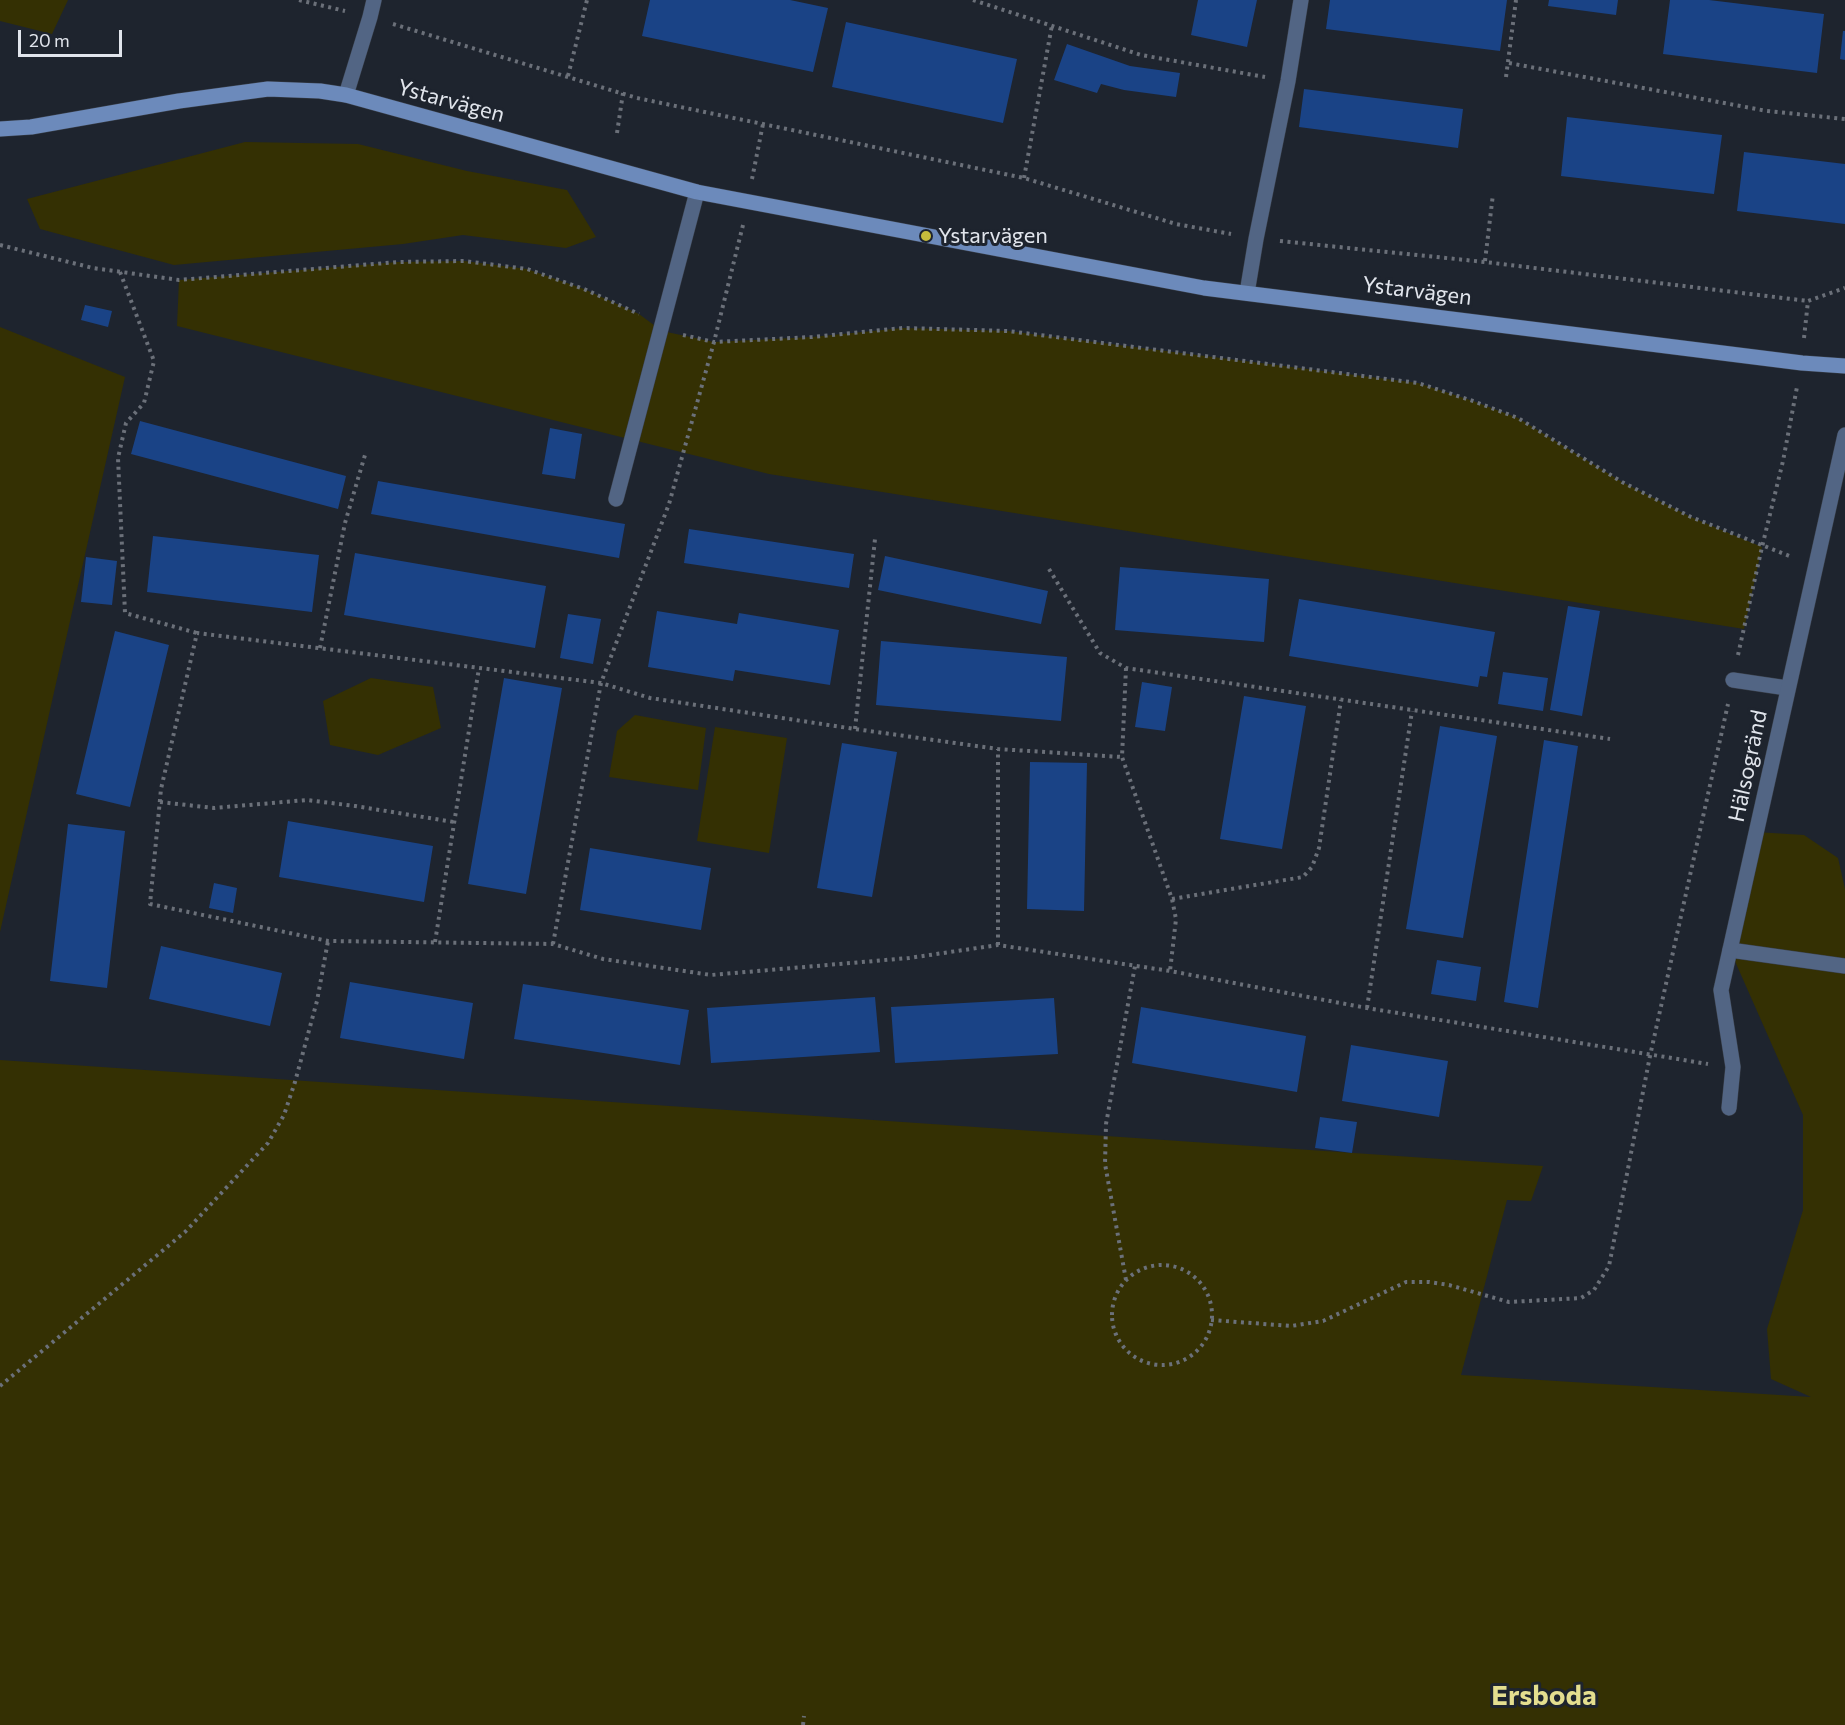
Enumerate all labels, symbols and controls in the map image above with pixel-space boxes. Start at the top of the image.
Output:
scale bar [21,18,124,56]
text: 20 m [29,29,70,51]
street label: Ystarvägen [394,74,508,128]
place label: Ystarvägen [938,223,1048,249]
marker: Ystarvägen [919,229,933,243]
street label: Ystarvägen [1361,271,1473,311]
street label: Hälsogränd [1723,708,1773,824]
district label: Ersboda [1491,1679,1597,1713]

